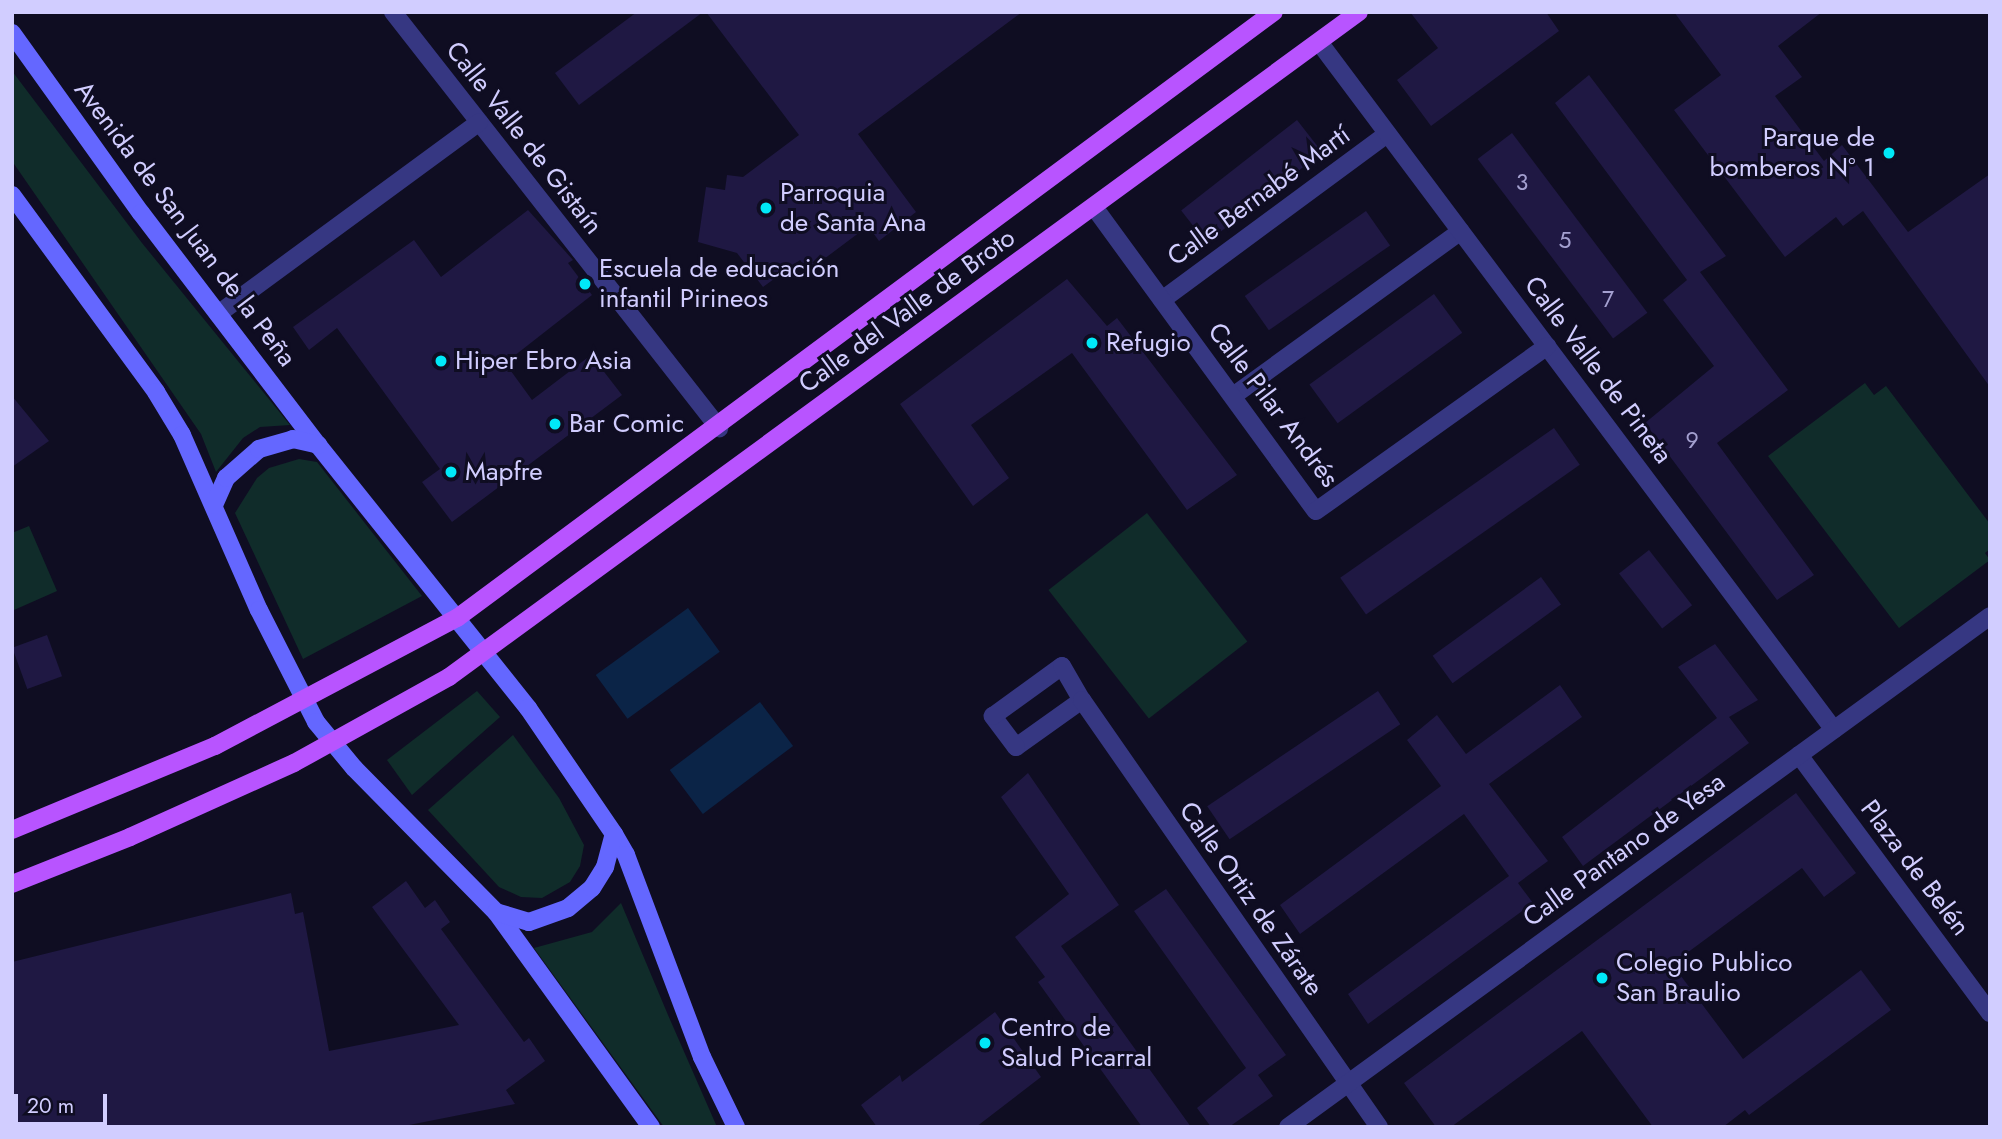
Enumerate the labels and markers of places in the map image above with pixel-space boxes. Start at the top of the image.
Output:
place label: Parque de bomberos Nº 1 [1710,122,1875,184]
marker: Parque de bomberos Nº 1 [1881,145,1897,161]
place label: Parroquia de Santa Ana [780,177,926,238]
marker: Parroquia de Santa Ana [758,200,774,216]
place label: Escuela de educación infantil Pirineos [599,253,839,314]
marker: Escuela de educación infantil Pirineos [577,276,593,292]
place label: Refugio [1106,327,1191,359]
marker: Refugio [1084,335,1100,351]
place label: Hiper Ebro Asia [455,345,632,377]
marker: Hiper Ebro Asia [433,353,449,369]
place label: Bar Comic [569,408,684,440]
marker: Bar Comic [547,416,563,432]
place label: Mapfre [465,456,543,488]
marker: Mapfre [443,464,459,480]
place label: Colegio Publico San Braulio [1616,947,1793,1009]
marker: Colegio Publico San Braulio [1594,970,1610,986]
place label: Centro de Salud Picarral [1001,1012,1152,1074]
marker: Centro de Salud Picarral [975,1033,995,1053]

